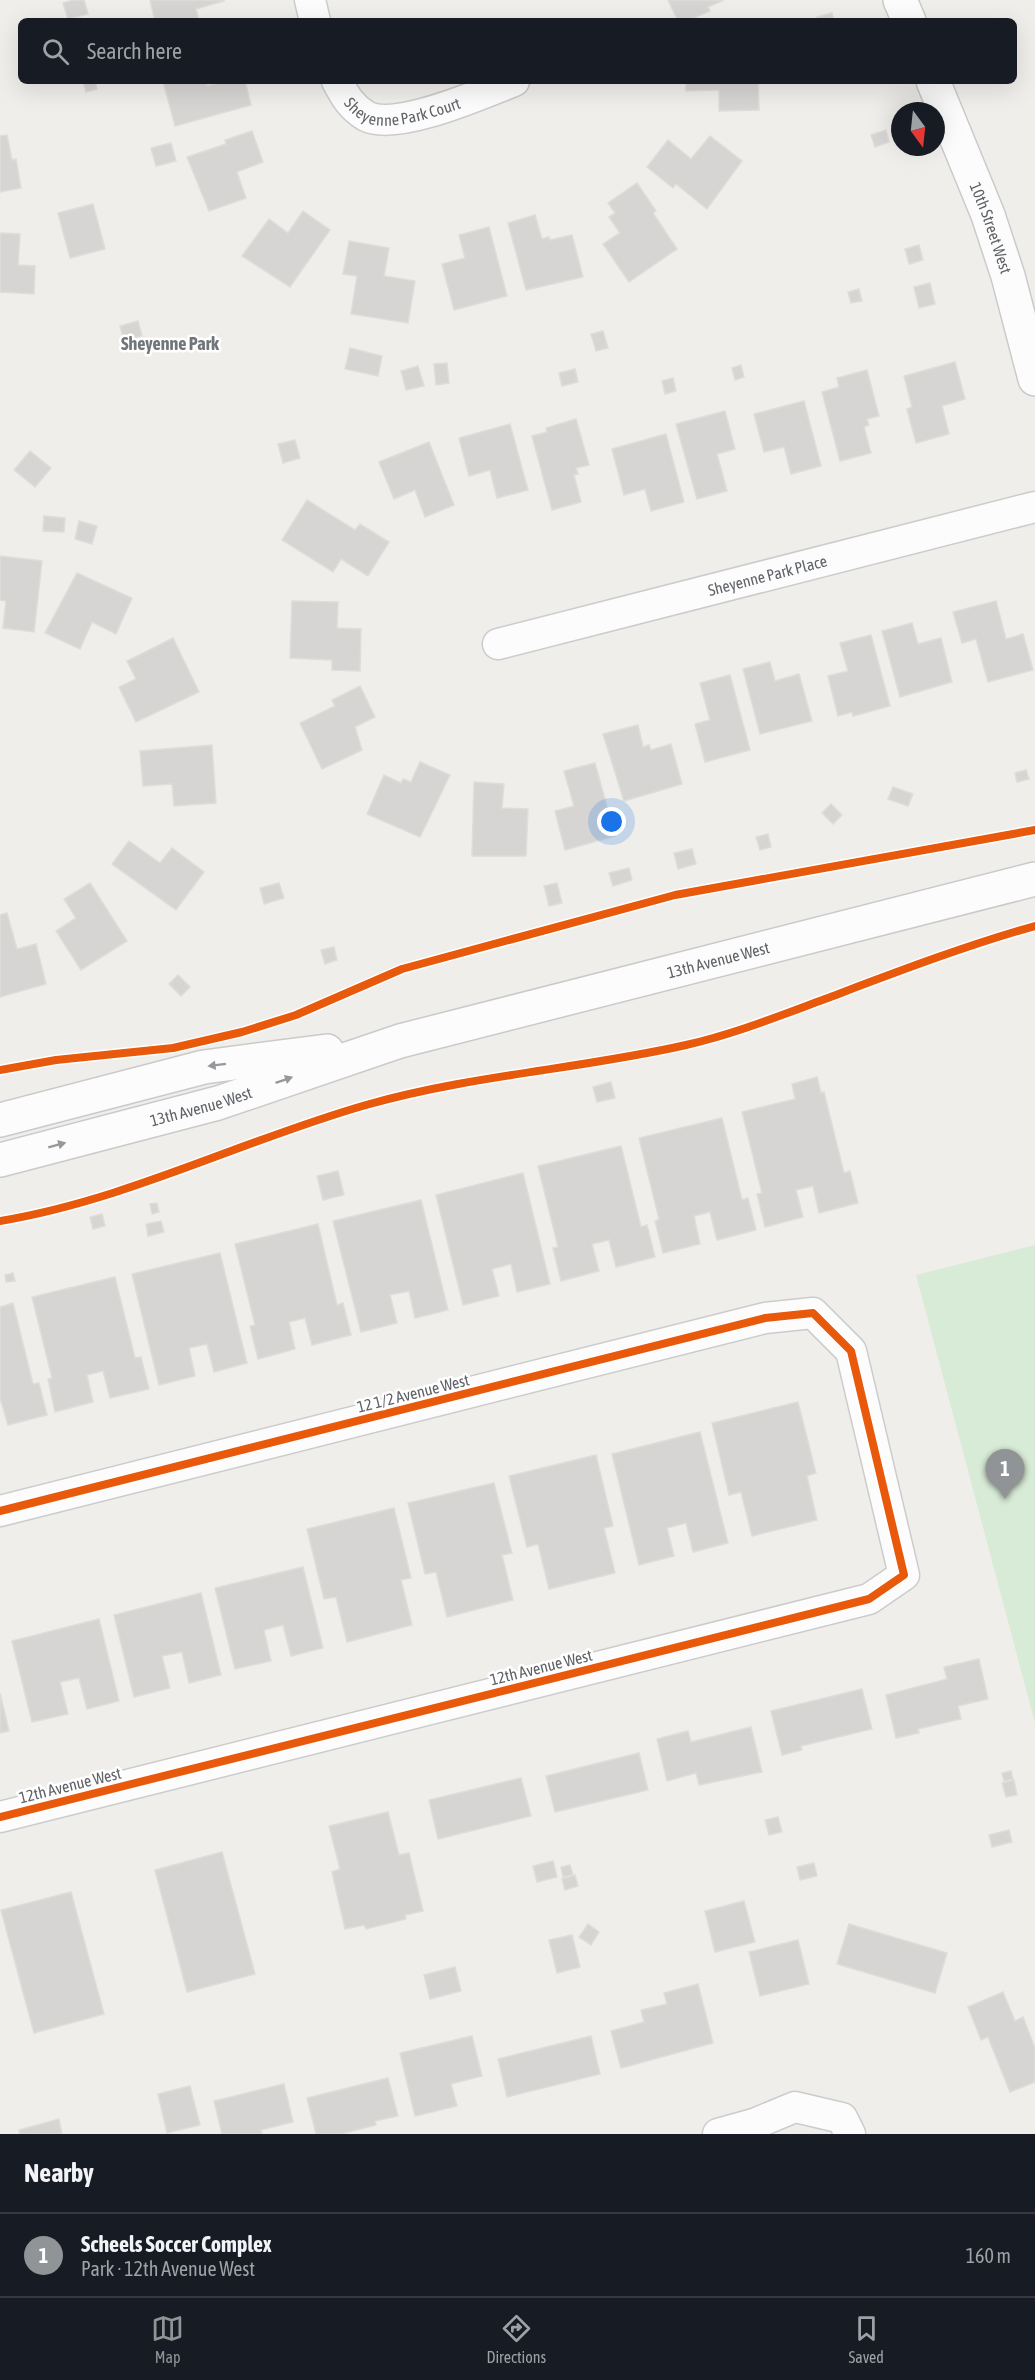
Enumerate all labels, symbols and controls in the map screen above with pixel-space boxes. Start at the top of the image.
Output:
search box [18,18,1017,84]
icon: search [39,35,72,68]
text: Search here [87,38,182,64]
street label: Sheyenne Park Court [344,84,466,108]
text: Sheyenne Park Court [341,94,463,129]
north arrow [891,102,945,156]
street label: 10th Street West [967,180,1016,276]
district label: Sheyenne Park [121,333,220,354]
street label: Sheyenne Park Place [706,551,829,599]
your location [597,807,626,836]
street label: 13th Avenue West [665,938,772,981]
one-way arrow [208,1060,227,1070]
one-way arrow [275,1075,293,1085]
street label: 13th Avenue West [148,1083,254,1129]
one-way arrow [47,1140,66,1150]
street label: 12 1/2 Avenue West [355,1370,471,1416]
pin: 1 [986,1450,1024,1499]
street label: 12th Avenue West [488,1646,594,1688]
street label: 12th Avenue West [17,1764,123,1806]
text: Nearby [24,2158,94,2188]
text: Scheels Soccer Complex [81,2231,272,2257]
text: 1 [39,2244,48,2267]
text: 160 m [966,2244,1011,2267]
text: Park · 12th Avenue West [81,2257,255,2280]
tab: Map [151,2312,184,2366]
tab: Directions [486,2312,546,2366]
tab: Saved [848,2312,884,2366]

